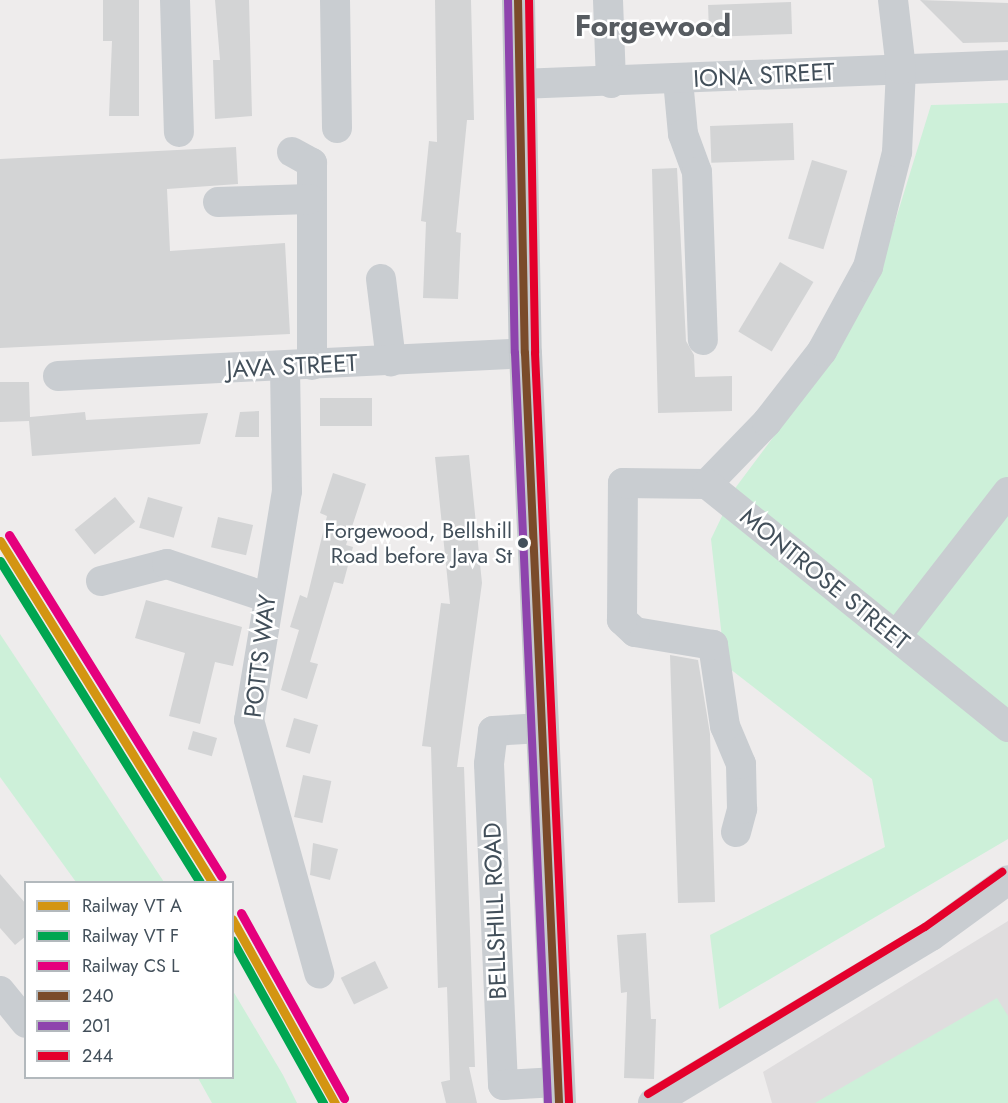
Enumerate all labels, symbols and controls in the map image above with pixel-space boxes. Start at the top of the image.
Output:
district label: Forgewood [575,8,731,44]
street label: IONA STREET [692,57,836,93]
street label: JAVA STREET [226,348,358,384]
street label: MONTROSE STREET [735,502,915,656]
place label: Forgewood, Bellshill Road before Java St [324,517,512,568]
marker: Forgewood, Bellshill Road before Java St [517,537,529,549]
street label: POTTS WAY [238,593,282,719]
street label: BELLSHILL ROAD [478,822,512,1000]
legend [24,881,234,1079]
text: Railway VT A [82,893,182,919]
text: Railway VT F [82,923,179,949]
text: Railway CS L [82,953,179,979]
text: 240 [82,983,114,1009]
text: 201 [82,1013,111,1039]
text: 244 [82,1043,113,1069]

